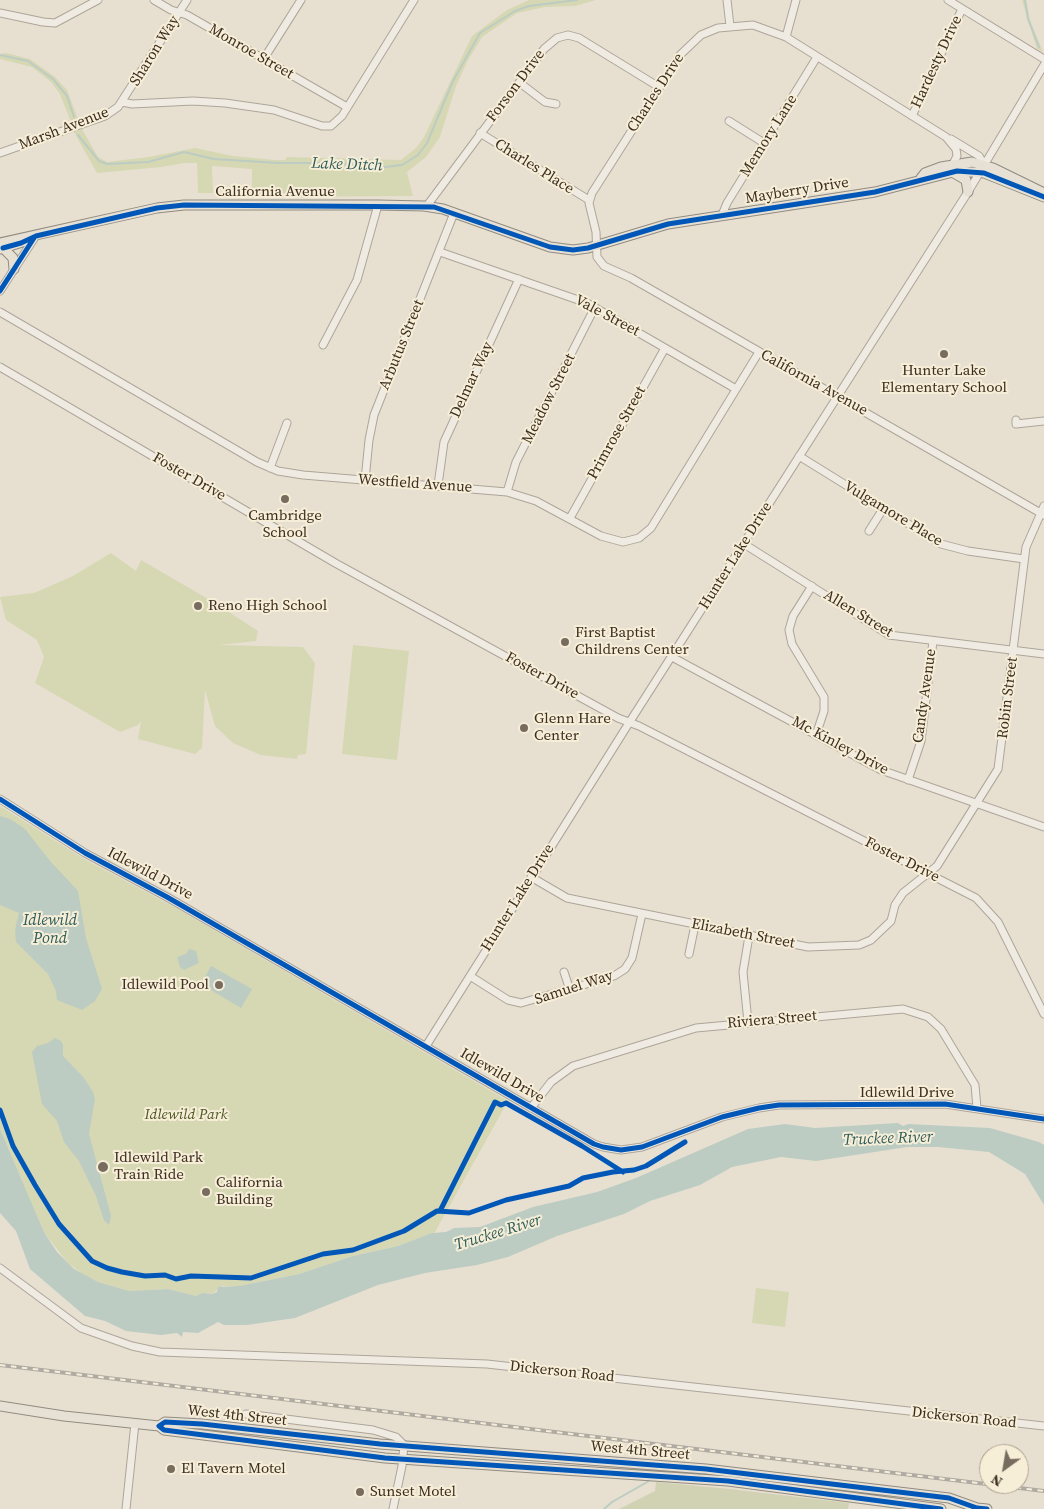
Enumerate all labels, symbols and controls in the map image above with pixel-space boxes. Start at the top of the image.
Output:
street label: Sharon Way [126,12,184,90]
street label: Hardesty Drive [908,13,966,111]
street label: Monroe Street [205,20,297,84]
street label: Forson Drive [483,46,549,126]
street label: Charles Drive [624,50,688,136]
street label: Memory Lane [737,92,801,180]
street label: Marsh Avenue [16,104,112,154]
street label: Charles Place [491,135,577,199]
water label: Lake Ditch [311,154,383,176]
street label: Mayberry Drive [744,174,850,208]
street label: California Avenue [215,183,335,201]
street label: Vale Street [571,291,643,341]
street label: Arbutus Street [376,297,428,393]
street label: Delmar Way [446,339,498,421]
street label: California Avenue [757,346,871,420]
marker: Hunter Lake Elementary School [938,348,950,360]
street label: Meadow Street [519,351,579,447]
place label: Hunter Lake Elementary School [881,362,1007,397]
street label: Primrose Street [584,383,650,483]
street label: Foster Drive [149,449,229,505]
street label: Westfield Avenue [357,471,473,497]
street label: Vulgamore Place [840,477,946,551]
marker: Cambridge School [279,493,291,505]
street label: Hunter Lake Drive [696,499,776,613]
place label: Cambridge School [248,507,322,542]
street label: Allen Street [820,586,896,642]
place label: Reno High School [208,597,327,615]
marker: Reno High School [192,600,204,612]
place label: First Baptist Childrens Center [575,624,689,659]
marker: First Baptist Childrens Center [559,636,571,648]
street label: Foster Drive [502,648,582,704]
street label: Candy Avenue [909,648,941,744]
street label: Robin Street [994,656,1022,740]
place label: Glenn Hare Center [534,710,611,745]
street label: Mc Kinley Drive [789,713,891,779]
marker: Glenn Hare Center [518,722,530,734]
street label: Foster Drive [862,834,942,886]
street label: Hunter Lake Drive [478,841,558,955]
street label: Idlewild Drive [104,844,196,904]
water label: Idlewild Pond [23,911,77,949]
street label: Elizabeth Street [690,915,796,953]
street label: Samuel Way [533,967,615,1009]
place label: Idlewild Pool [122,976,209,994]
marker: Idlewild Pool [213,979,225,991]
street label: Riviera Street [726,1007,818,1033]
street label: Idlewild Drive [457,1045,547,1107]
street label: Idlewild Drive [860,1084,954,1102]
park label: Idlewild Park [144,1106,228,1124]
water label: Truckee River [843,1128,933,1150]
place label: Idlewild Park Train Ride [114,1149,203,1184]
marker: Idlewild Park Train Ride [96,1160,110,1174]
place label: California Building [216,1174,283,1209]
marker: California Building [200,1186,212,1198]
water label: Truckee River [452,1211,544,1255]
street label: Dickerson Road [509,1358,615,1386]
street label: West 4th Street [187,1402,287,1430]
street label: Dickerson Road [911,1404,1017,1432]
street label: West 4th Street [590,1438,690,1464]
north arrow [979,1444,1029,1494]
place label: El Tavern Motel [181,1460,286,1478]
marker: El Tavern Motel [165,1463,177,1475]
text: N [987,1470,1006,1492]
place label: Sunset Motel [370,1483,456,1501]
marker: Sunset Motel [354,1486,366,1498]

